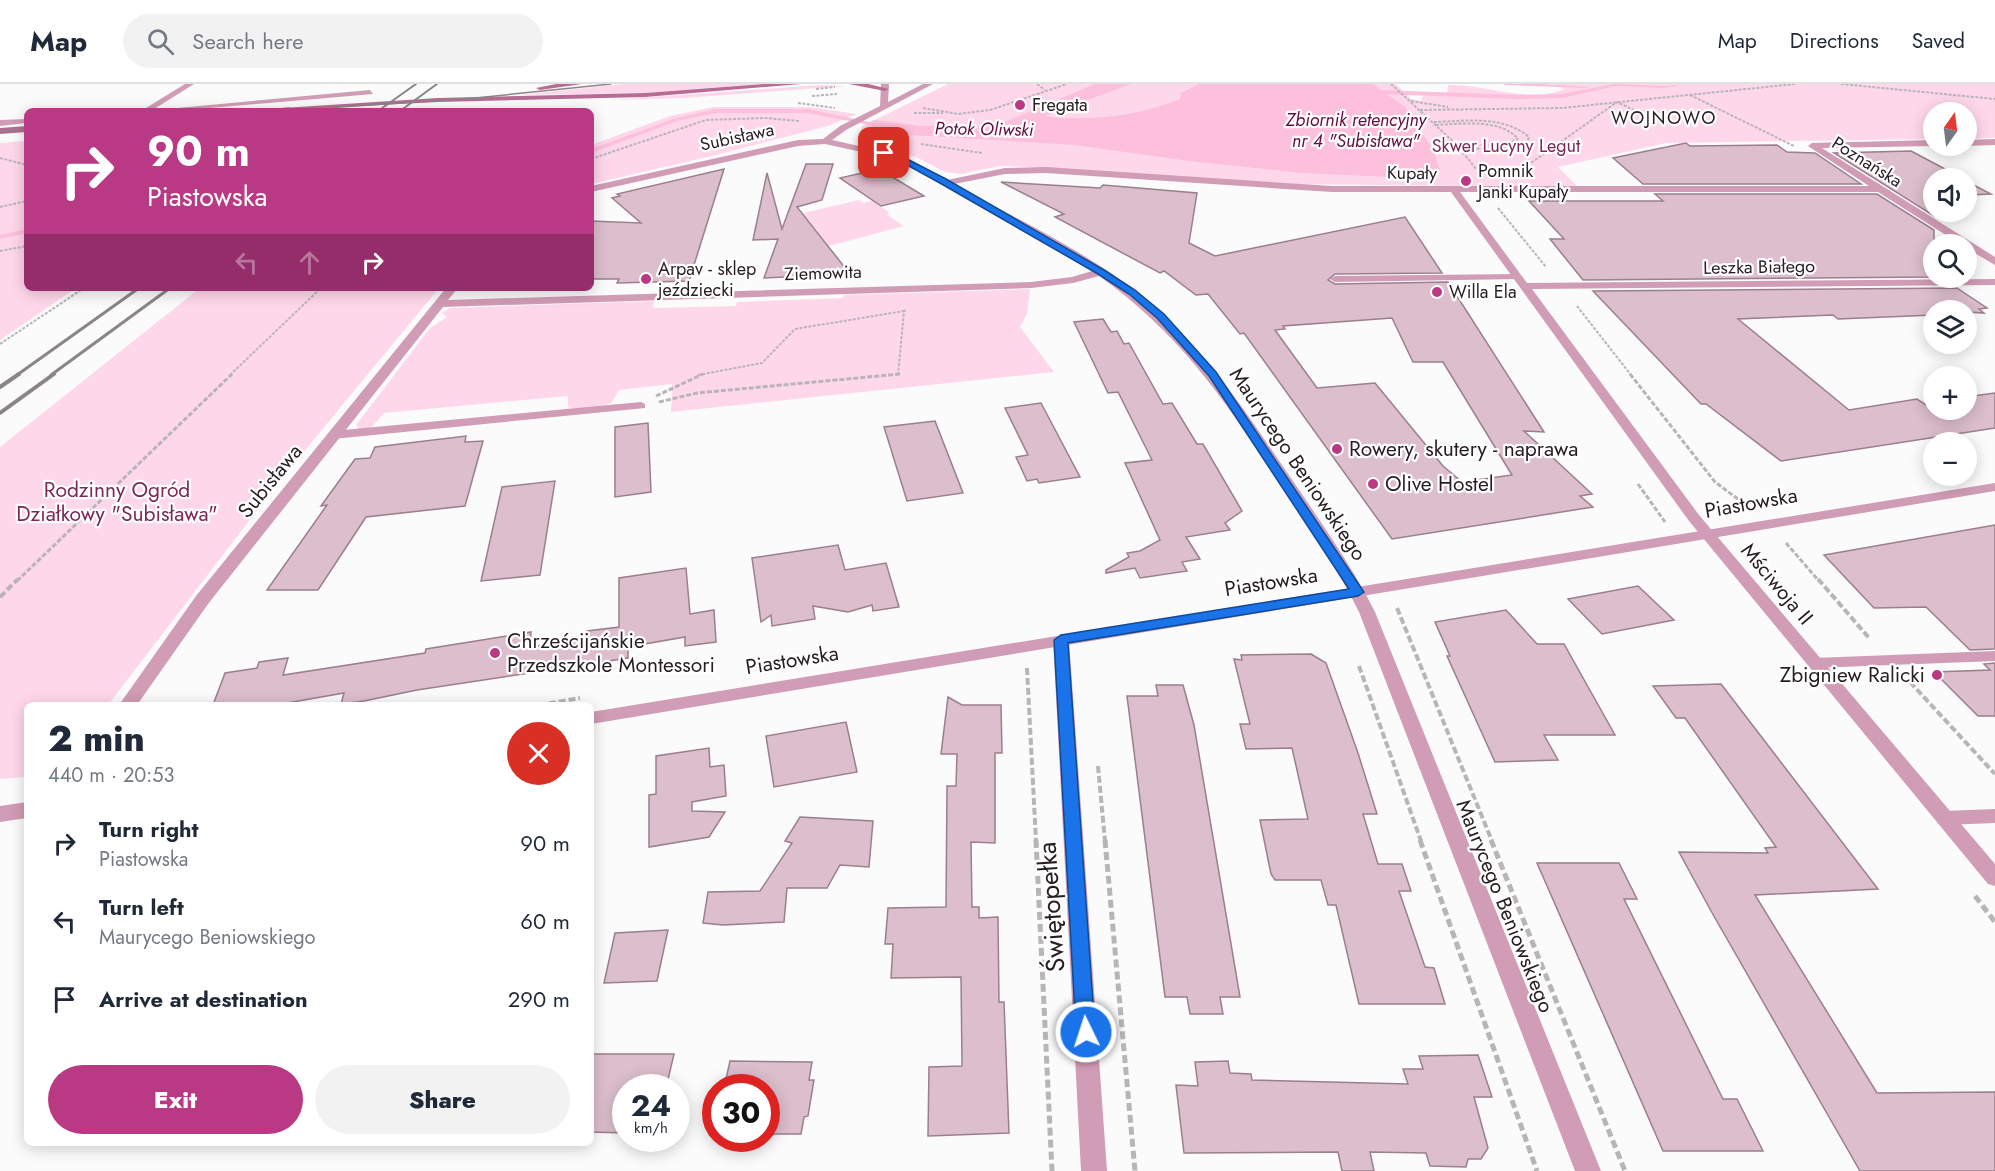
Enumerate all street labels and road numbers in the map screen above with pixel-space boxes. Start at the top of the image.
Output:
street label: Subisława [698,116,776,158]
street label: Poznańska [1827,130,1907,194]
street label: Kupały [1387,160,1437,186]
street label: Leszka Białego [1703,253,1815,281]
street label: Ziemowita [784,259,862,287]
street label: Maurycego Beniowskiego [1222,361,1374,567]
street label: Subisława [231,438,309,524]
street label: Piastowska [1702,480,1800,526]
street label: Mściwoja II [1734,537,1820,631]
street label: Piastowska [1222,560,1320,604]
street label: Piastowska [743,638,841,682]
street label: Maurycego Beniowskiego [1449,795,1561,1017]
street label: Świętopełka [1027,841,1075,973]

